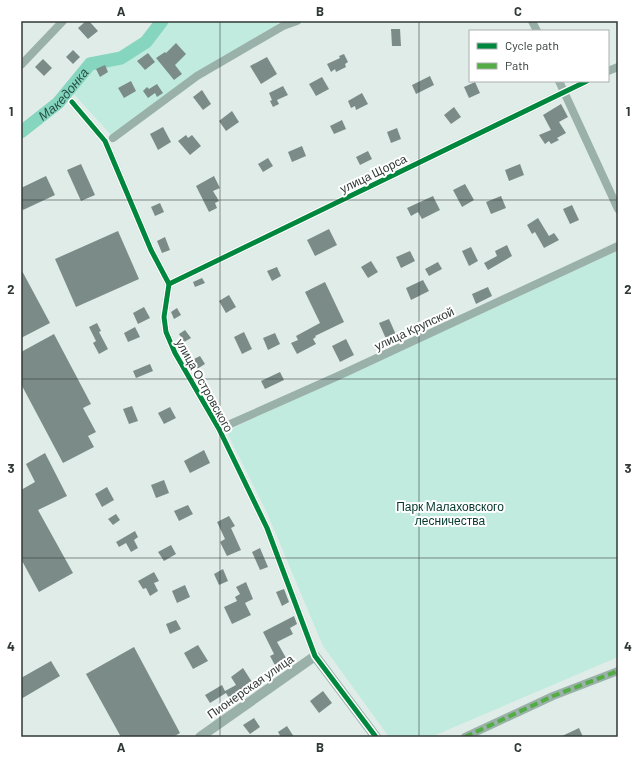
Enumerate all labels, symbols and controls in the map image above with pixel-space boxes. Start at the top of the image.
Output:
text: A [117,3,126,19]
text: B [316,3,324,19]
text: C [514,3,522,19]
legend [469,30,609,82]
text: Cycle path [505,38,559,52]
text: Path [505,58,529,72]
water label: Македонка [35,65,92,124]
text: 1 [9,103,13,119]
text: 1 [626,103,630,119]
street label: улица Щорса [337,151,409,196]
text: 2 [7,281,15,297]
text: 2 [624,281,632,297]
street label: улица Крупской [372,303,456,353]
street label: улица Островского [173,336,237,435]
text: 3 [7,460,15,476]
text: 3 [624,460,632,476]
park label: Парк Малаховского лесничества [396,499,504,527]
text: 4 [7,638,15,654]
text: 4 [624,638,632,654]
street label: Пионерская улица [204,651,297,722]
text: A [117,739,126,755]
text: B [316,739,324,755]
text: C [514,739,522,755]

